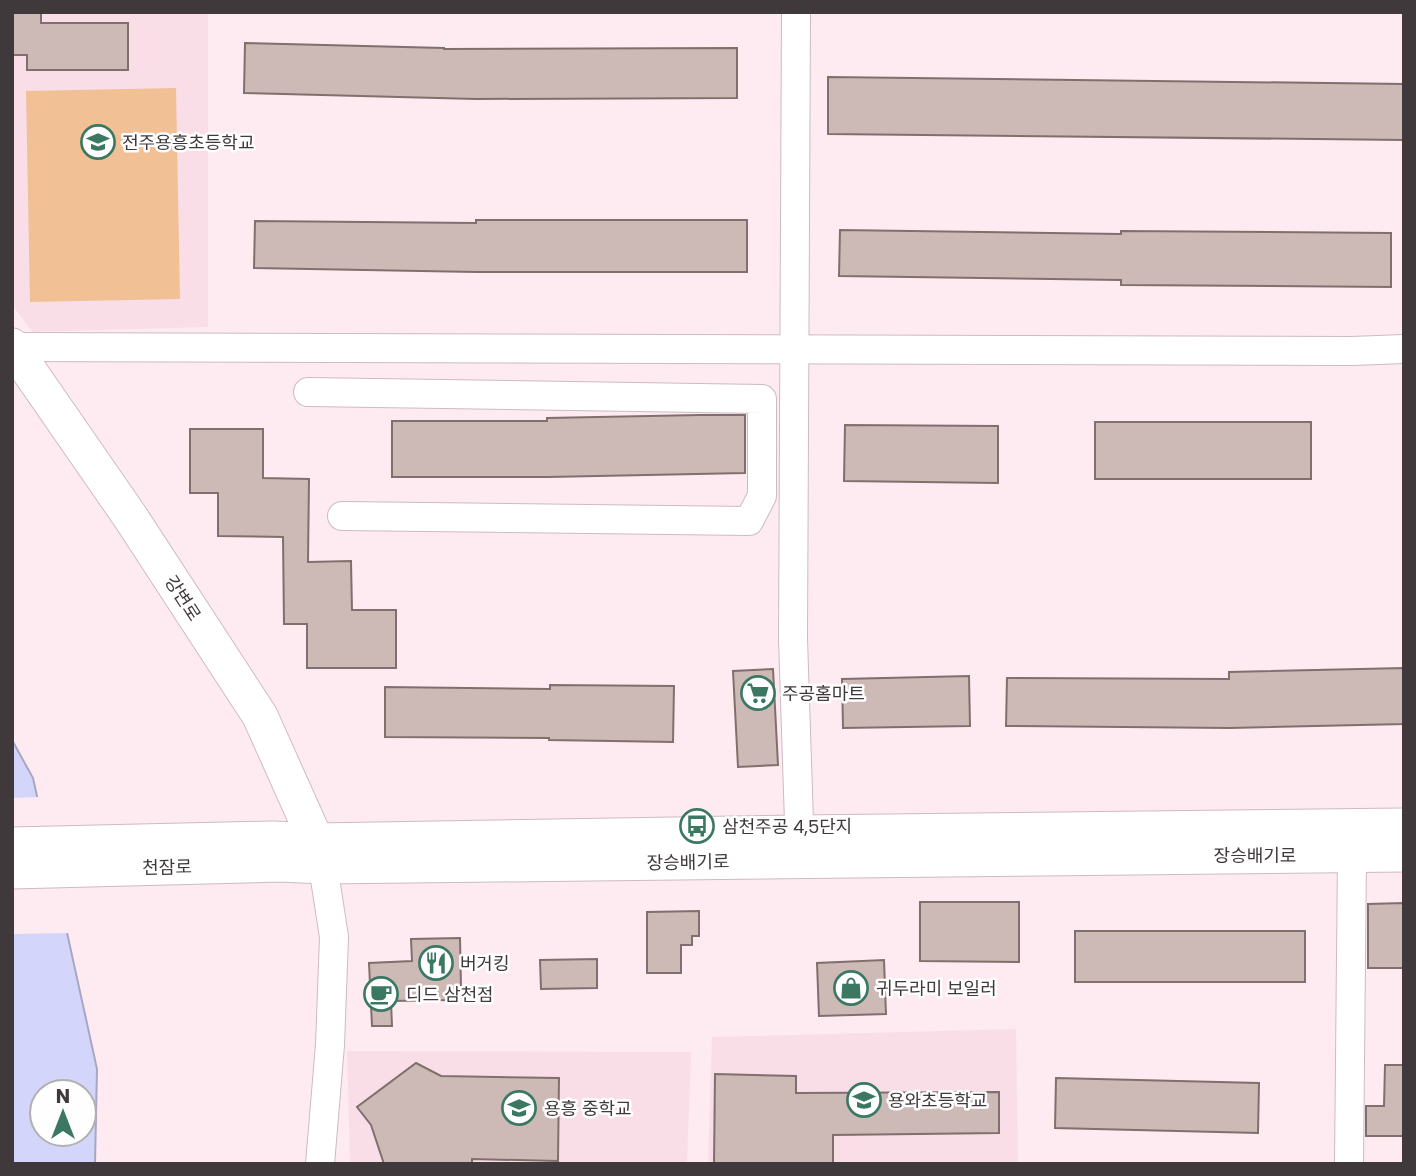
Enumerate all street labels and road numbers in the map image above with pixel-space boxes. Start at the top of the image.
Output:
street label: 강변로 [159,570,207,626]
street label: 장승배기로 [1214,843,1296,868]
street label: 장승배기로 [646,849,730,875]
street label: 천잠로 [142,854,192,880]

